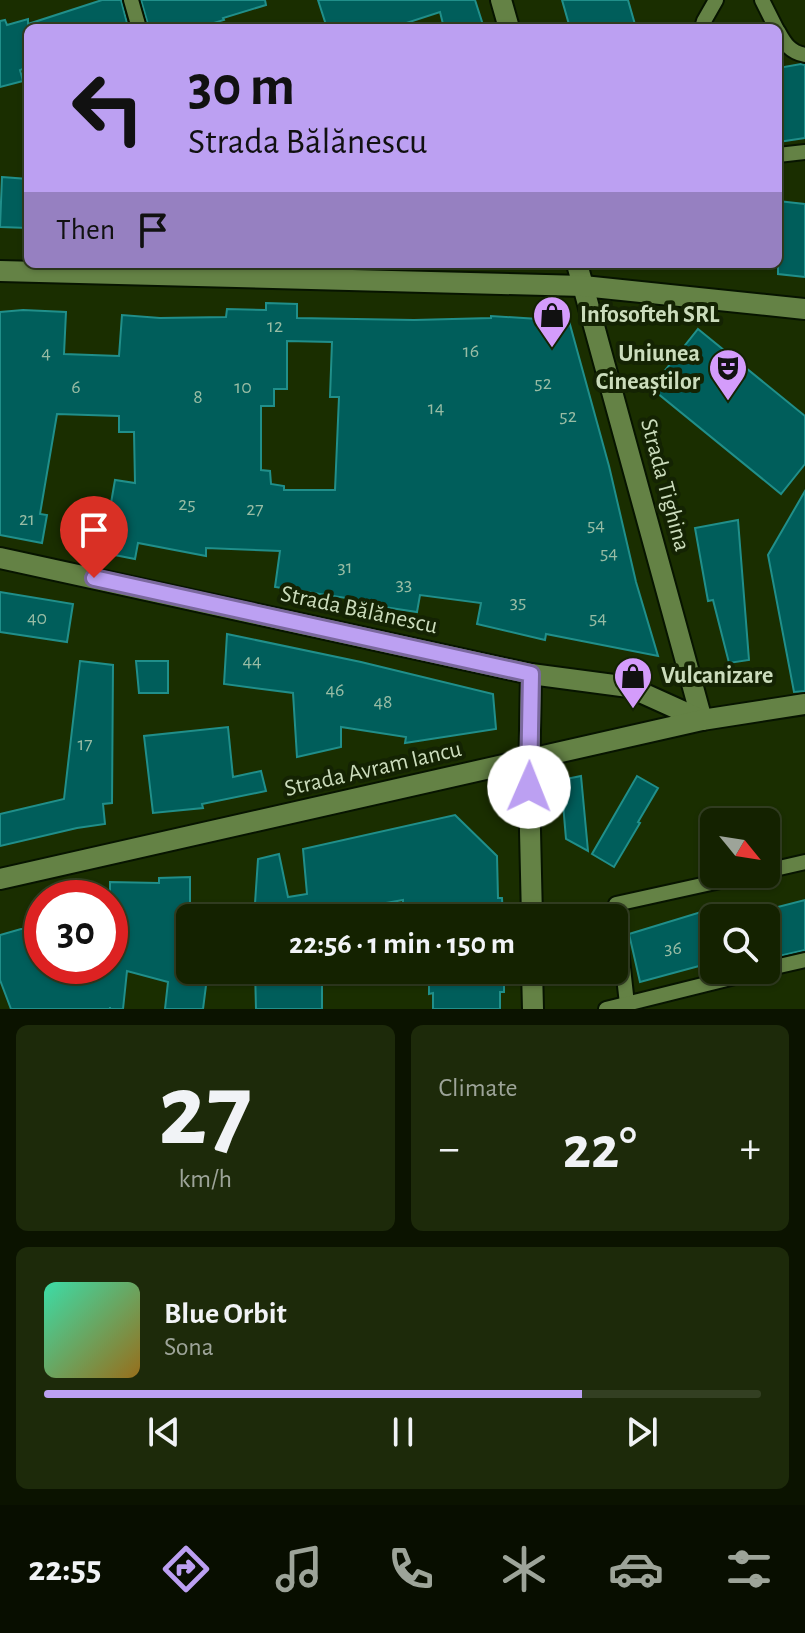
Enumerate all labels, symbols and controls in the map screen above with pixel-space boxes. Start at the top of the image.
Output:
icon: left [56,56,160,160]
text: 30 m [188,59,295,115]
text: Strada Bălănescu [188,124,427,160]
icon: arrive [131,208,175,252]
text: Then [56,215,115,245]
shop icon: Infosofteh SRL [531,294,573,349]
place label: Infosofteh SRL [580,303,720,327]
house number: 12 [267,316,283,336]
house number: 16 [463,341,479,361]
place label: Uniunea Cineaștilor [596,342,701,396]
house number: 4 [41,343,51,363]
theatre icon: Uniunea Cineaștilor [707,347,749,402]
house number: 52 [534,373,552,393]
house number: 6 [71,377,81,397]
house number: 10 [234,377,252,397]
house number: 8 [193,387,203,407]
house number: 14 [428,398,444,418]
house number: 52 [559,406,577,426]
street label: Strada Tighina [636,416,694,554]
house number: 25 [178,494,196,514]
pin [60,496,128,578]
house number: 27 [246,499,264,519]
icon: arrive [72,508,116,552]
house number: 21 [19,509,35,529]
house number: 54 [587,515,605,535]
house number: 54 [600,543,618,563]
house number: 31 [337,557,353,577]
house number: 33 [396,574,412,594]
street label: Strada Bălănescu [278,582,440,638]
house number: 35 [510,592,526,612]
house number: 40 [27,608,47,628]
house number: 54 [589,608,607,628]
house number: 44 [242,651,262,671]
shop icon: Vulcanizare [612,655,654,710]
place label: Vulcanizare [661,664,773,688]
house number: 46 [325,680,345,700]
house number: 48 [373,692,393,712]
house number: 17 [77,734,93,754]
street label: Strada Avram Iancu [282,737,464,801]
position arrow [487,745,571,829]
north arrow [700,808,780,888]
map controls [700,808,780,984]
speed limit sign: 30 [24,880,128,984]
button: search [700,904,780,984]
text: 22:56 · 1 min · 150 m [289,929,515,959]
house number: 36 [664,938,682,958]
text: 27 [158,1060,252,1164]
text: Climate [439,1075,517,1101]
text: 22° [563,1119,637,1179]
text: − [439,1127,460,1171]
text: + [740,1127,761,1171]
text: km/h [178,1166,232,1192]
text: Blue Orbit [164,1299,287,1329]
text: Sona [164,1334,214,1360]
icon: previous [142,1410,186,1454]
icon: pause [381,1410,425,1454]
icon: next [620,1410,664,1454]
icon: directions [158,1541,214,1597]
icon: music [271,1541,327,1597]
icon: phone [383,1541,439,1597]
icon: climate [496,1541,552,1597]
icon: car [608,1541,664,1597]
icon: filters [721,1541,777,1597]
text: 22:55 [28,1551,102,1587]

